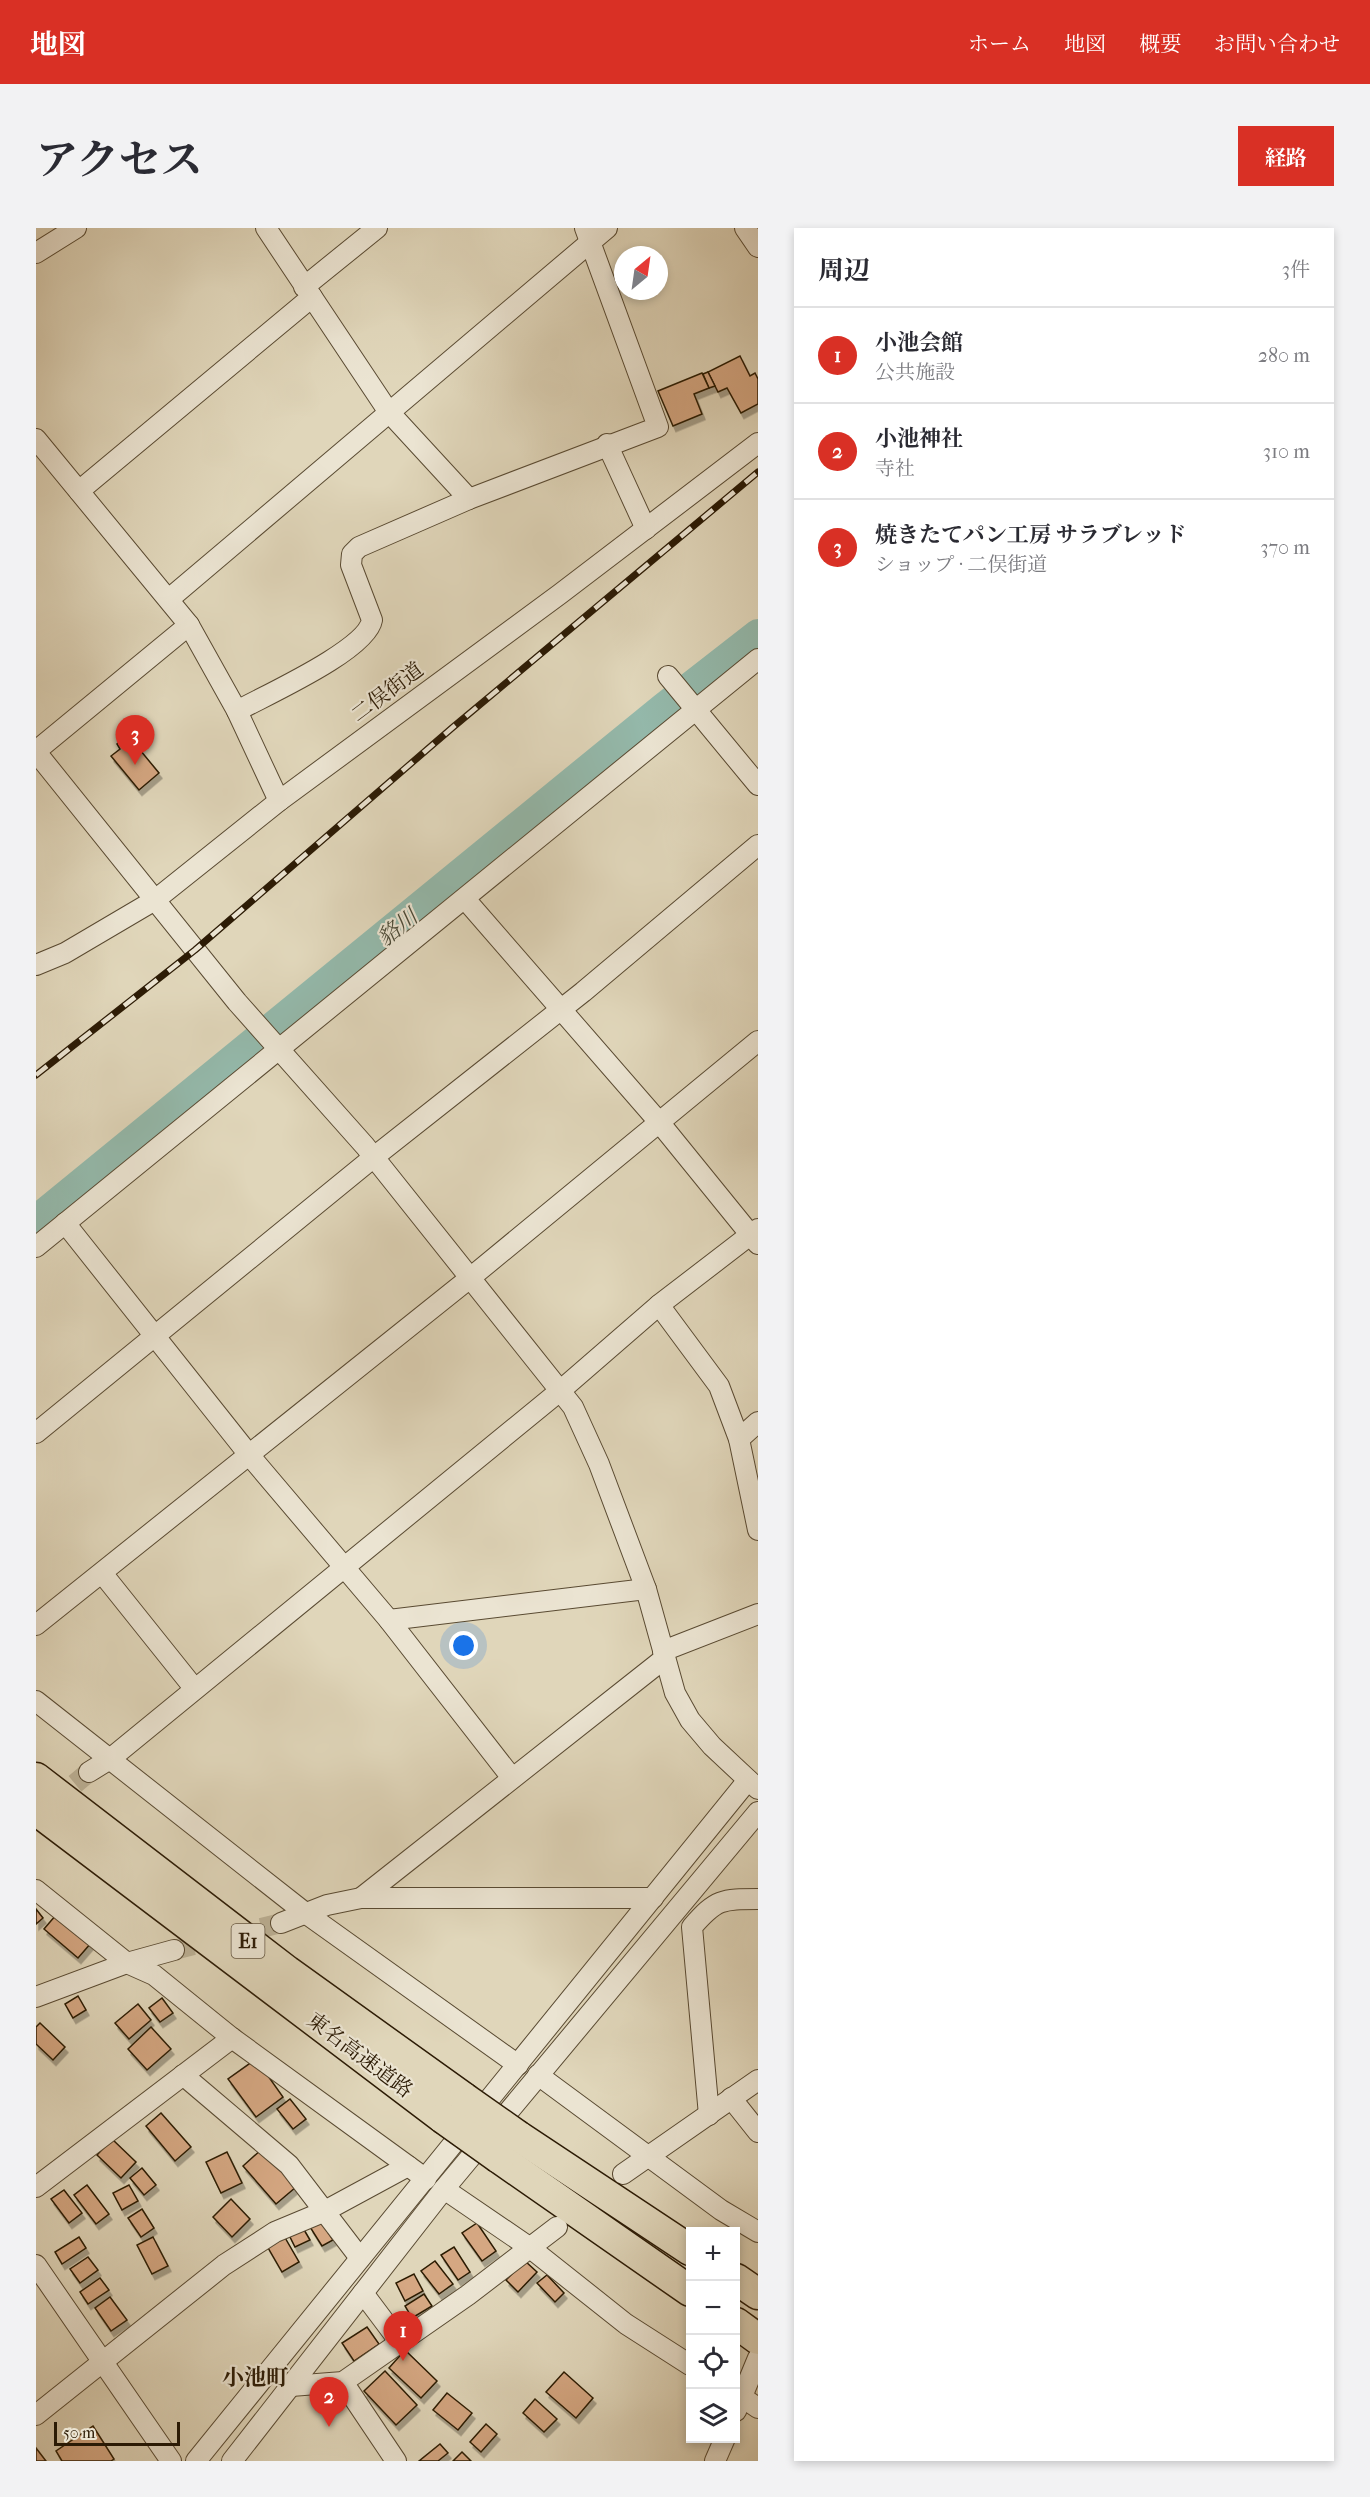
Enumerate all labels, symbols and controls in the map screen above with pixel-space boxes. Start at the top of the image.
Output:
text: 地図 [30,28,86,61]
text: ホーム [968,32,1031,56]
text: 地図 [1064,32,1106,56]
text: 概要 [1139,32,1181,56]
text: お問い合わせ [1214,32,1340,56]
button: 経路 [1238,126,1334,186]
text: アクセス [36,136,203,185]
north arrow [614,246,668,300]
text: 周辺 [818,255,870,286]
text: 3件 [1282,258,1310,281]
text: 小池会館 [875,330,963,356]
text: 1 [834,344,841,367]
text: 280 m [1258,344,1310,367]
text: 公共施設 [875,361,955,384]
text: 小池神社 [875,426,963,452]
text: 2 [832,440,843,463]
text: 310 m [1263,440,1310,463]
text: 寺社 [875,457,915,480]
text: 焼きたてパン工房 サラブレッド [875,522,1187,548]
text: 3 [833,536,842,559]
text: 370 m [1260,536,1310,559]
text: ショップ · 二俣街道 [875,553,1047,576]
street label: 二俣街道 [346,657,428,727]
pin: 3 [116,716,154,765]
water label: 貉川 [372,903,424,952]
your location [449,1631,478,1660]
road number: E1 [232,1924,264,1958]
street label: 東名高速道路 [302,2008,418,2102]
map controls [686,2227,740,2443]
button: + [686,2227,740,2281]
button: − [686,2281,740,2335]
pin: 1 [384,2312,422,2361]
button: locate [686,2335,740,2389]
district label: 小池町 [222,2365,288,2391]
pin: 2 [310,2378,348,2427]
button: layers [686,2389,740,2443]
scale bar [54,2419,180,2446]
text: 50 m [63,2423,95,2442]

